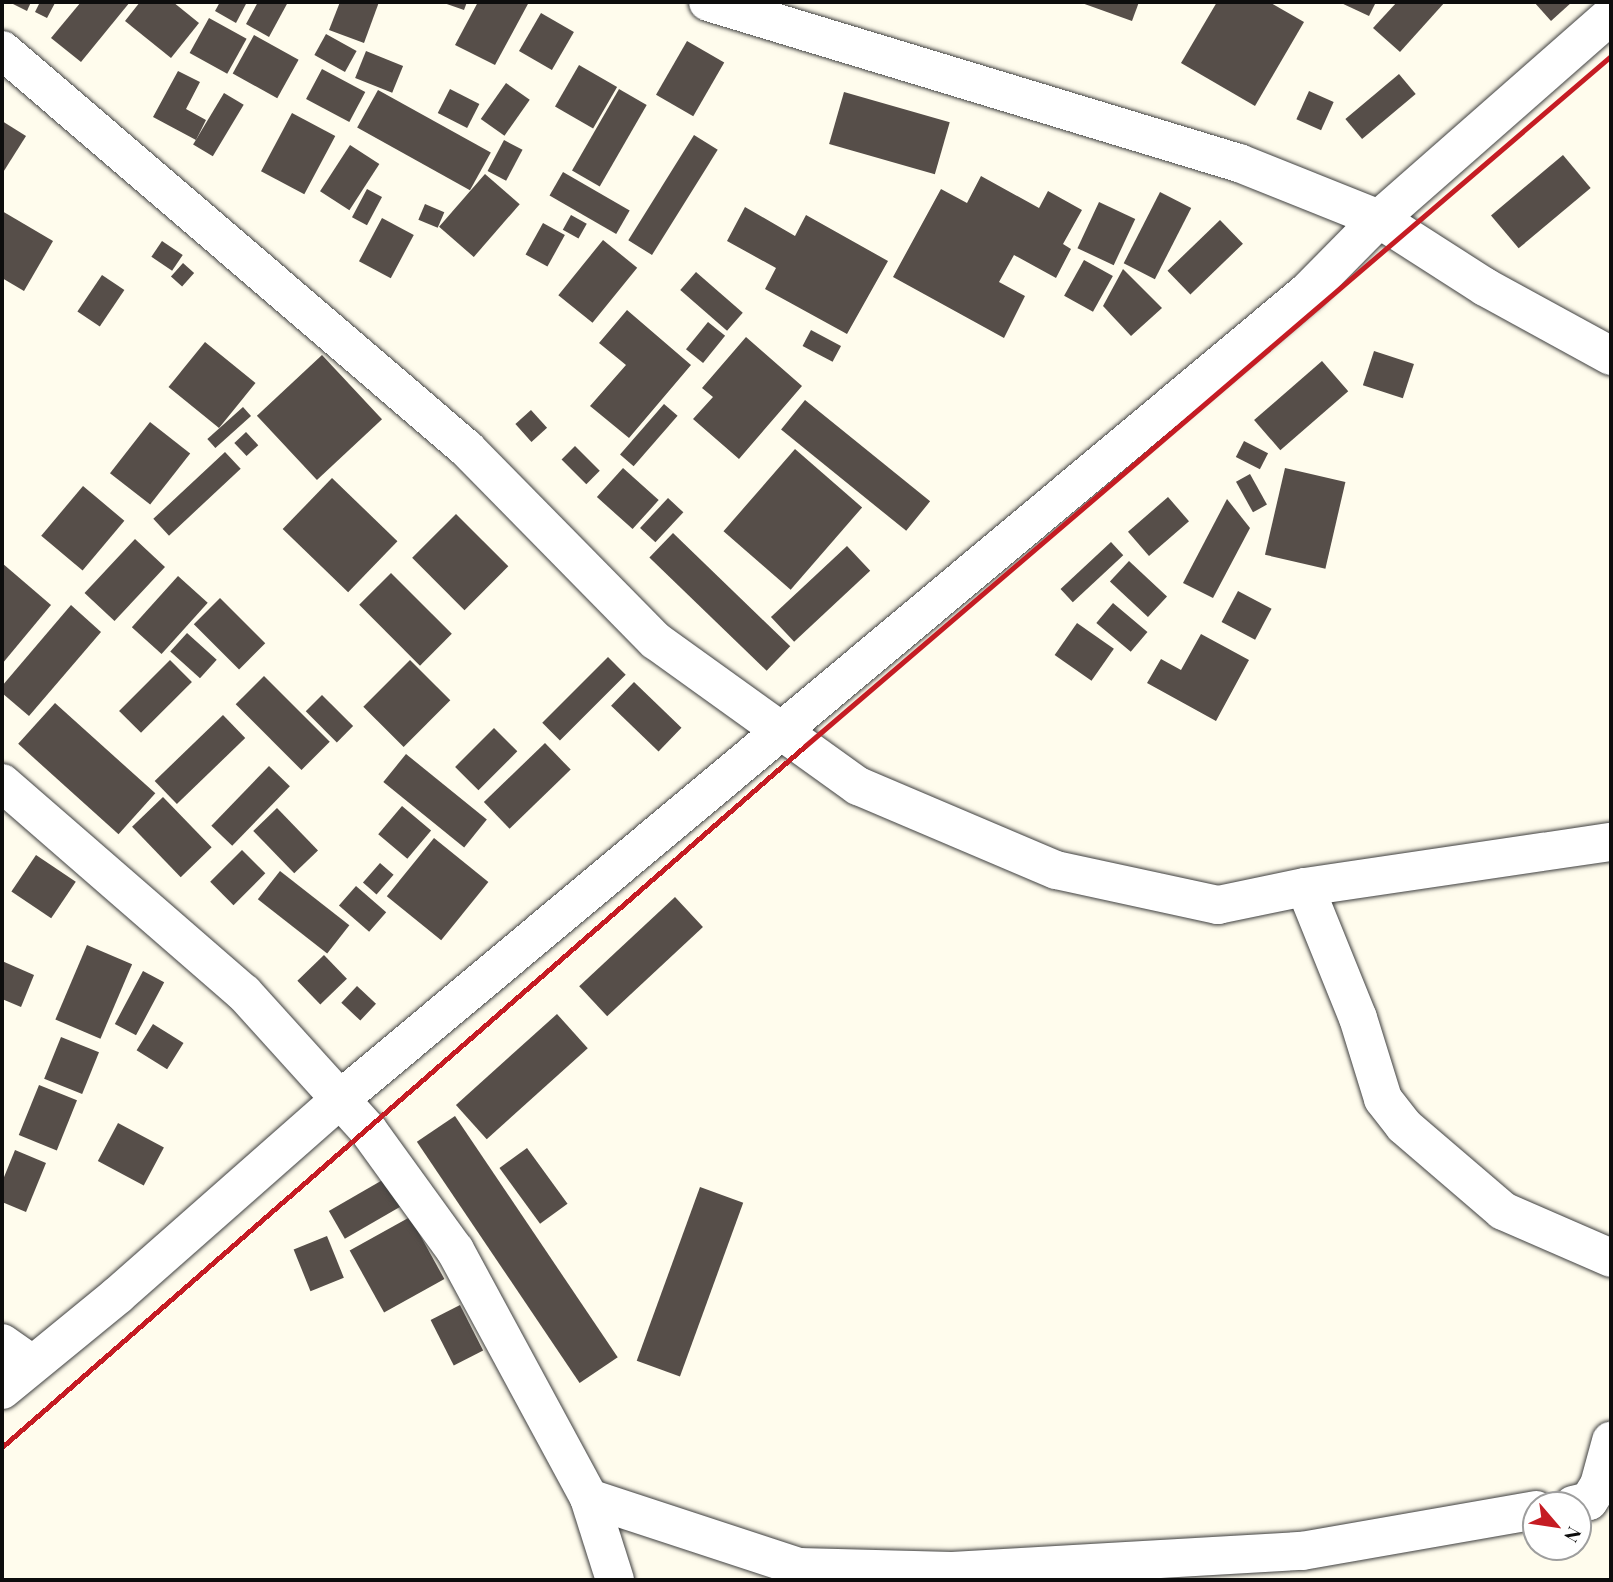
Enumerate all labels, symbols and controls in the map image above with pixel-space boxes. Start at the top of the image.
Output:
north arrow [1522,1491,1592,1561]
text: N [1559,1523,1588,1548]

